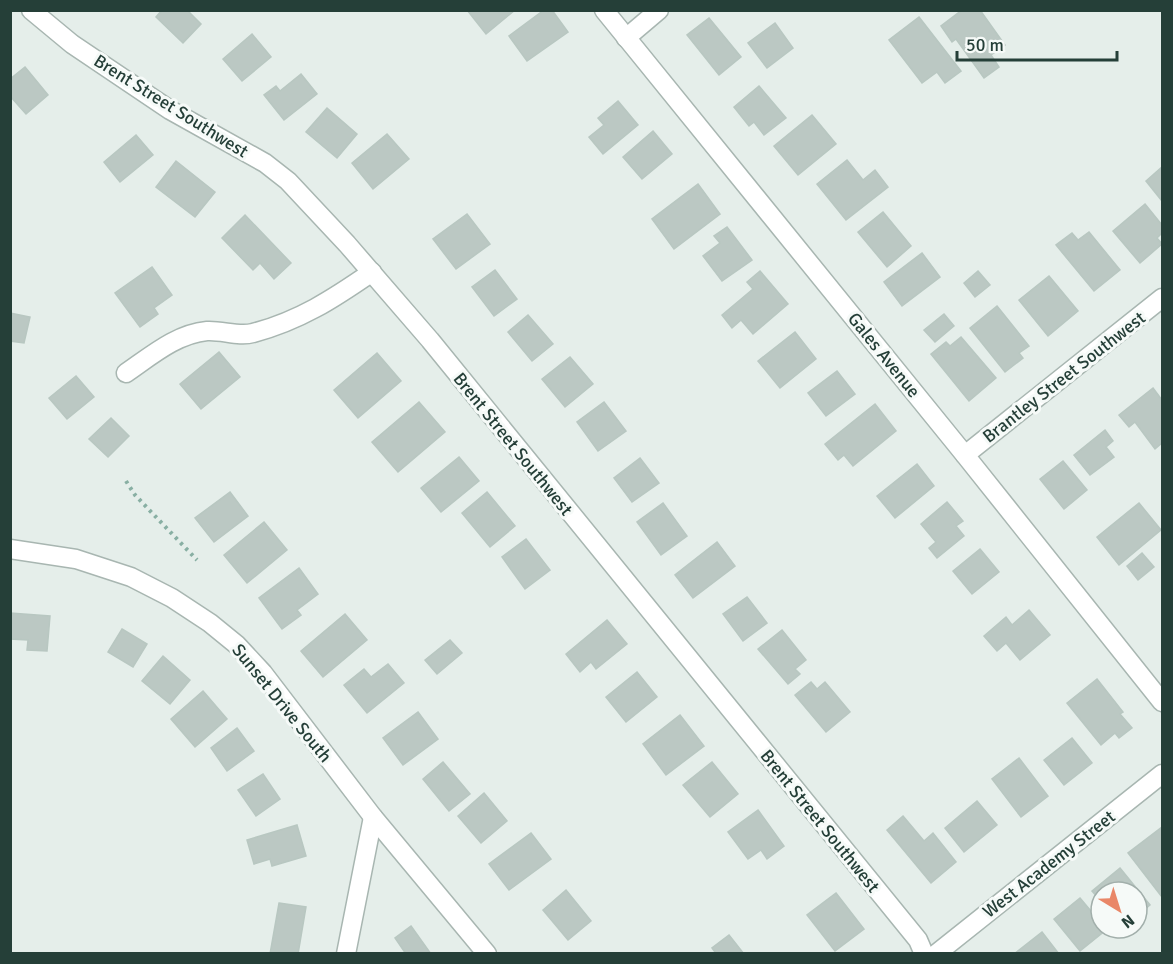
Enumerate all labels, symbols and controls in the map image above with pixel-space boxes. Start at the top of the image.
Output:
scale bar [957,24,1118,62]
text: 50 m [966,34,1004,56]
street label: Brent Street Southwest [90,50,252,162]
street label: Brantley Street Southwest [978,307,1150,447]
street label: Gales Avenue [843,308,925,402]
street label: Brent Street Southwest [448,368,578,520]
street label: Sunset Drive South [227,639,337,767]
street label: Brent Street Southwest [755,745,885,897]
street label: West Academy Street [978,805,1120,923]
north arrow [1089,880,1149,940]
text: N [1117,910,1138,932]

